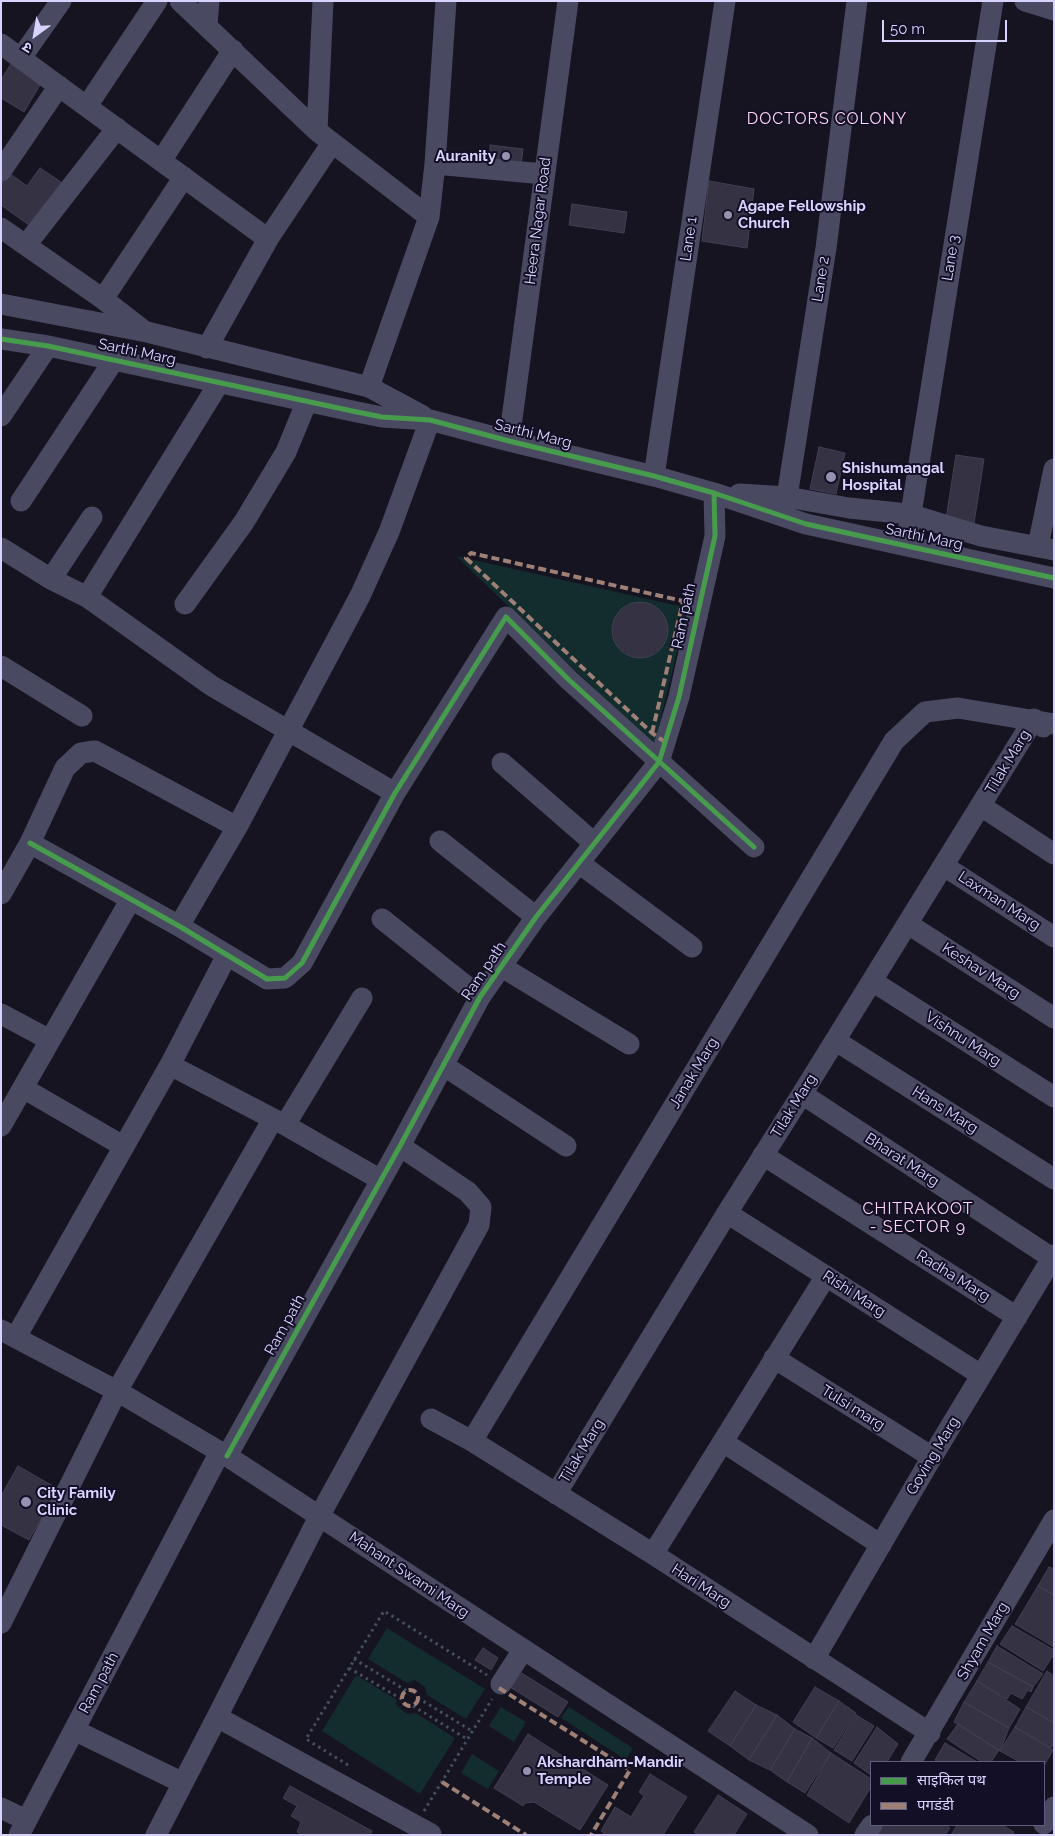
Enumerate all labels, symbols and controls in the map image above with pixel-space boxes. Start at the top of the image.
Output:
north arrow [10,10,60,60]
scale bar [885,10,1010,42]
text: 50 m [890,20,925,38]
text: उ [19,39,35,57]
district label: DOCTORS COLONY [745,109,909,129]
place label: Auranity [436,147,496,165]
marker: Auranity [500,150,512,162]
street label: Heera Nagar Road [521,156,555,286]
place label: Agape Fellowship Church [738,197,866,232]
marker: Agape Fellowship Church [722,209,734,221]
street label: Lane 1 [677,216,701,262]
street label: Lane 3 [938,234,964,282]
street label: Lane 2 [809,255,833,303]
street label: Sarthi Marg [96,335,178,369]
street label: Sarthi Marg [493,416,573,452]
place label: Shishumangal Hospital [842,459,944,494]
marker: Shishumangal Hospital [824,470,838,484]
street label: Sarthi Marg [883,520,965,554]
street label: Ram path [668,582,700,650]
street label: Tilak Marg [982,726,1034,798]
street label: Laxman Marg [954,868,1044,934]
street label: Ram path [458,938,510,1004]
street label: Keshav Marg [939,939,1023,1003]
street label: Vishnu Marg [922,1008,1004,1070]
street label: Janak Marg [666,1034,722,1112]
street label: Tilak Marg [767,1071,821,1141]
street label: Hans Marg [909,1083,981,1137]
street label: Bharat Marg [862,1129,942,1191]
district label: CHITRAKOOT - SECTOR 9 [861,1199,975,1237]
street label: Radha Marg [913,1246,993,1306]
street label: Rishi Marg [819,1267,889,1321]
street label: Ram path [261,1292,309,1358]
street label: Tulsi marg [818,1381,888,1435]
street label: Goving Marg [903,1414,963,1498]
street label: Tilak Marg [556,1415,608,1487]
place label: City Family Clinic [37,1484,116,1519]
marker: City Family Clinic [19,1495,33,1509]
street label: Mahant Swami Marg [345,1528,473,1622]
street label: Hari Marg [668,1560,734,1612]
street label: Shyam Marg [953,1599,1013,1683]
street label: Ram path [75,1649,123,1717]
place label: Akshardham-Mandir Temple [537,1753,684,1788]
legend [870,1761,1045,1826]
marker: Akshardham-Mandir Temple [521,1765,533,1777]
text: साइकिल पथ [917,1771,986,1789]
text: पगडंडी [917,1796,954,1814]

